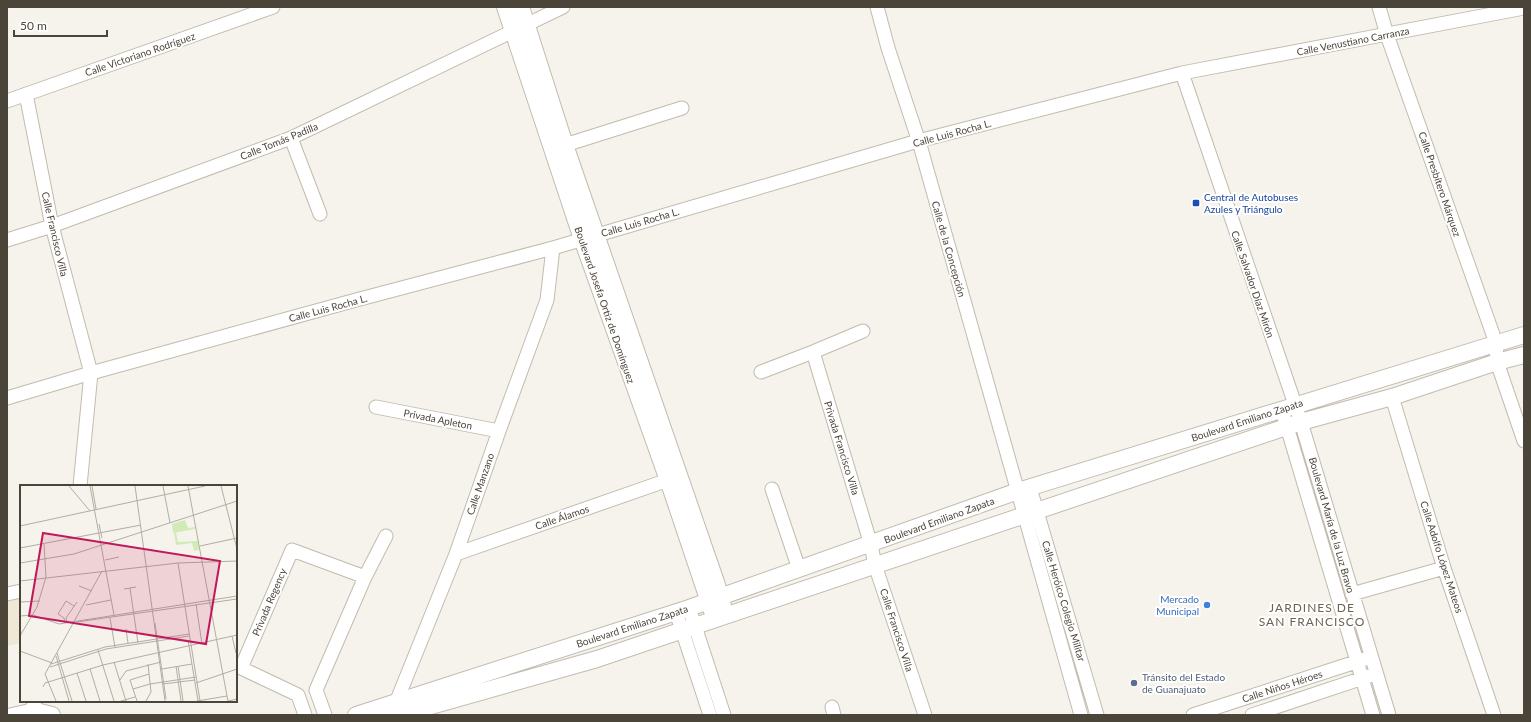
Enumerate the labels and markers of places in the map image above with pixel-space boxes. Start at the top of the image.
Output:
place label: Central de Autobuses Azules y Triángulo [1204,191,1298,215]
marker: Central de Autobuses Azules y Triángulo [1191,198,1201,208]
place label: Mercado Municipal [1156,593,1199,617]
marker: Mercado Municipal [1202,600,1212,610]
place label: Tránsito del Estado de Guanajuato [1142,671,1225,695]
marker: Tránsito del Estado de Guanajuato [1129,678,1139,688]

